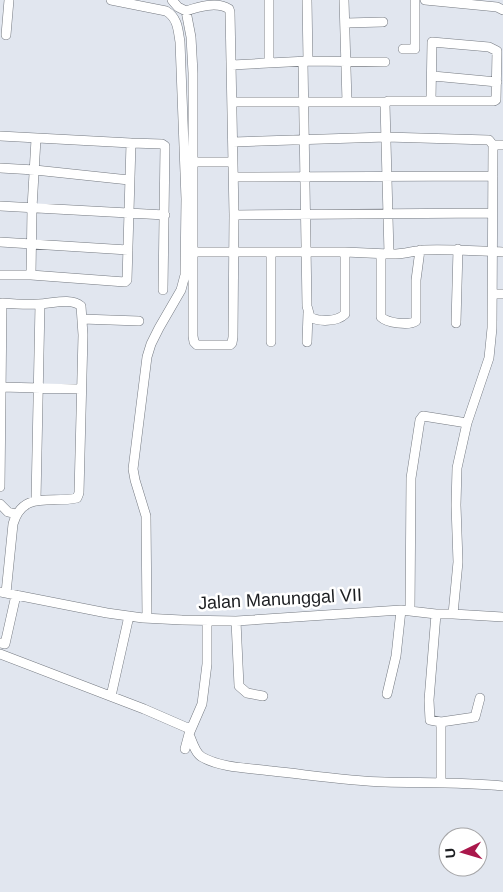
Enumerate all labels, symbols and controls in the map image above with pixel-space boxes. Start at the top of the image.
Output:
street label: Jalan Manunggal VII [198,585,362,613]
north arrow [438,827,488,877]
text: U [442,847,458,859]

